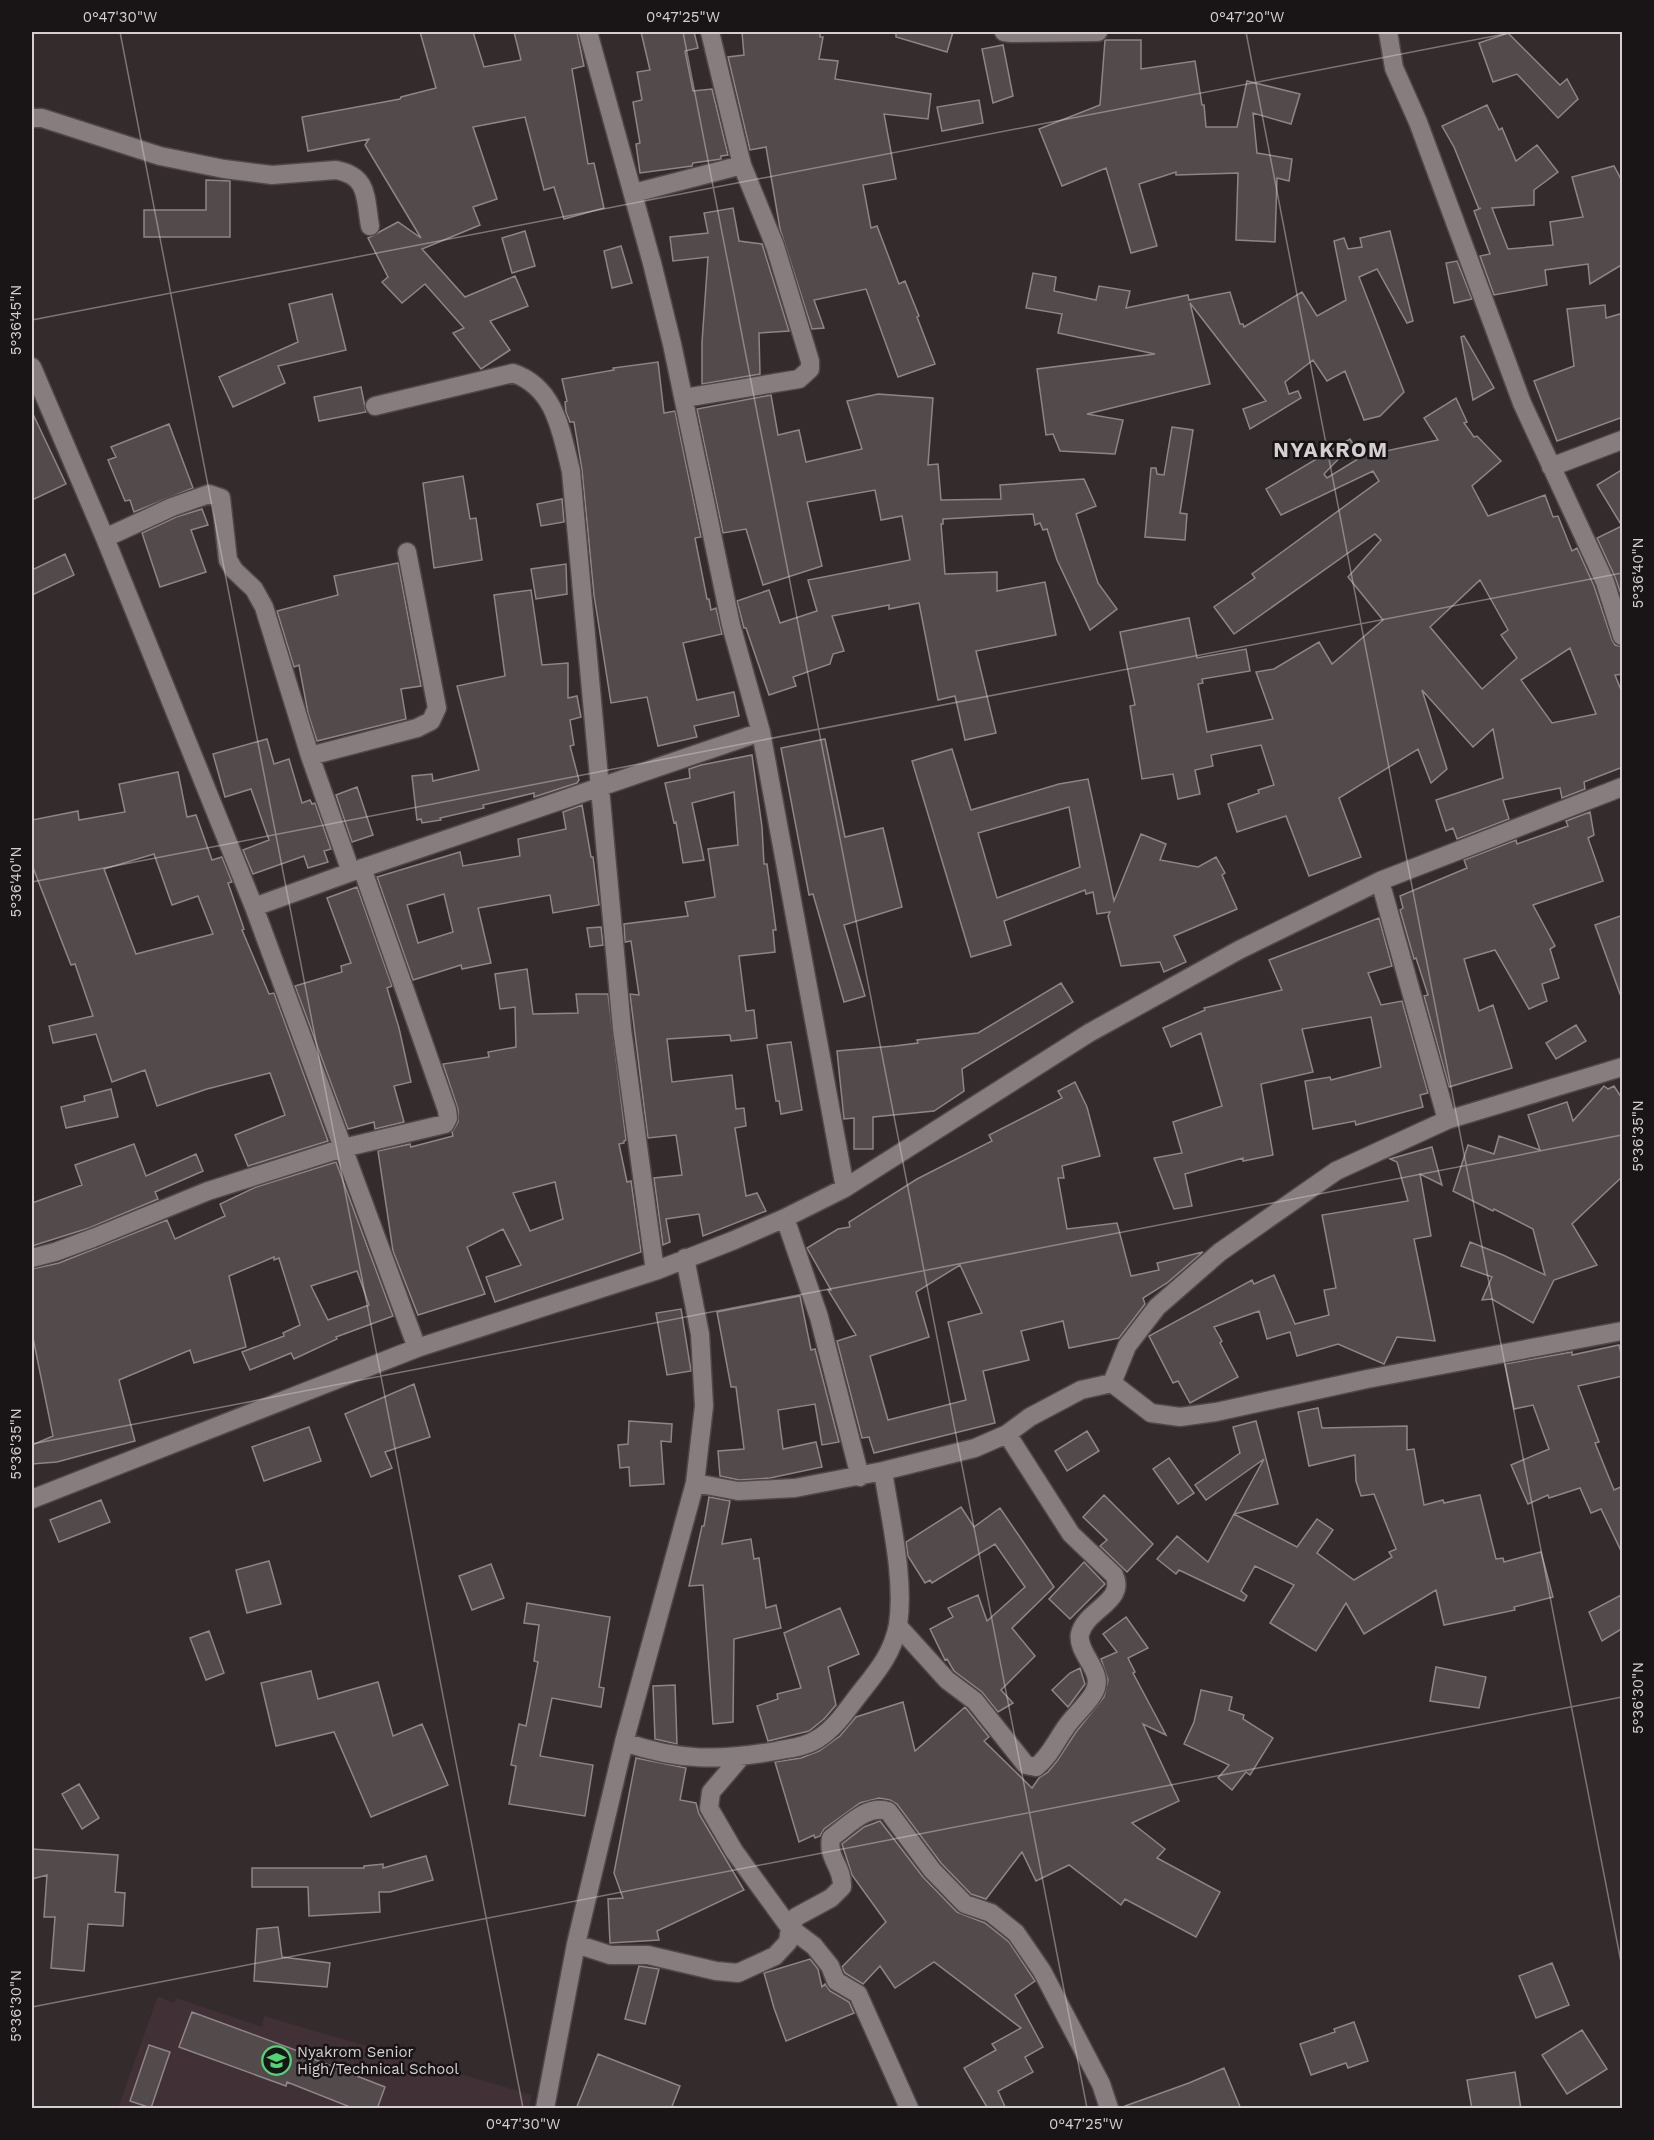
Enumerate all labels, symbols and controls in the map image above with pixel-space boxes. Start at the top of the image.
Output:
text: 0°47'30"W [83,8,157,26]
text: 0°47'25"W [646,8,720,26]
text: 0°47'20"W [1210,8,1284,26]
text: 5°36'45"N [7,285,25,355]
district label: NYAKROM [1273,437,1389,462]
text: 5°36'40"N [1629,537,1647,609]
text: 5°36'40"N [7,846,25,918]
text: 5°36'35"N [1629,1100,1647,1172]
text: 5°36'35"N [7,1408,25,1480]
text: 5°36'30"N [1629,1662,1647,1734]
text: 5°36'30"N [7,1970,25,2042]
place label: Nyakrom Senior High/Technical School [297,2043,459,2078]
school or university icon: Nyakrom Senior High/Technical School [260,2045,292,2077]
text: 0°47'30"W [486,2115,560,2133]
text: 0°47'25"W [1049,2115,1123,2133]

